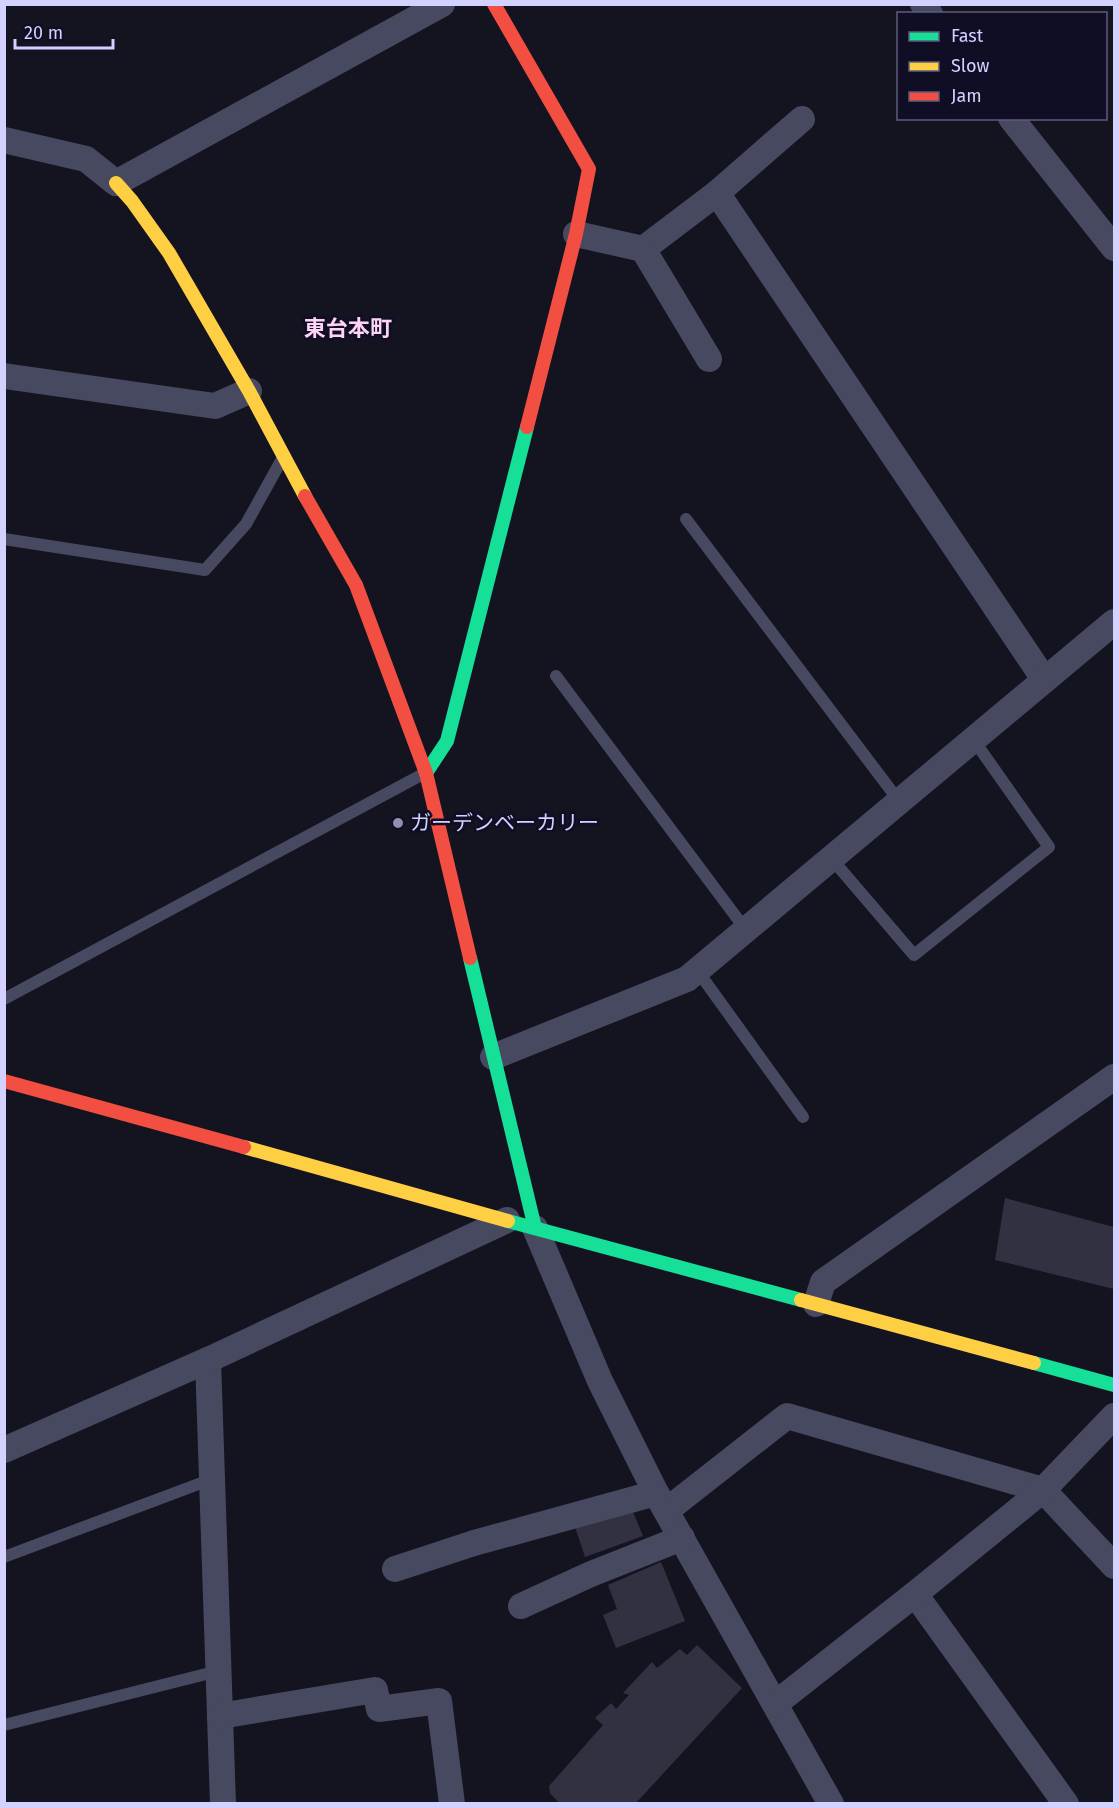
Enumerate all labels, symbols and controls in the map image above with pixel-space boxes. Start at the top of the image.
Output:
scale bar [15,12,112,50]
legend [897,12,1107,120]
text: 20 m [24,22,63,44]
text: Fast [951,25,984,47]
text: Slow [951,55,990,77]
text: Jam [951,85,982,107]
district label: 東台本町 [304,315,392,342]
place label: ガーデンベーカリー [410,810,599,836]
marker: ガーデンベーカリー [391,816,405,830]

